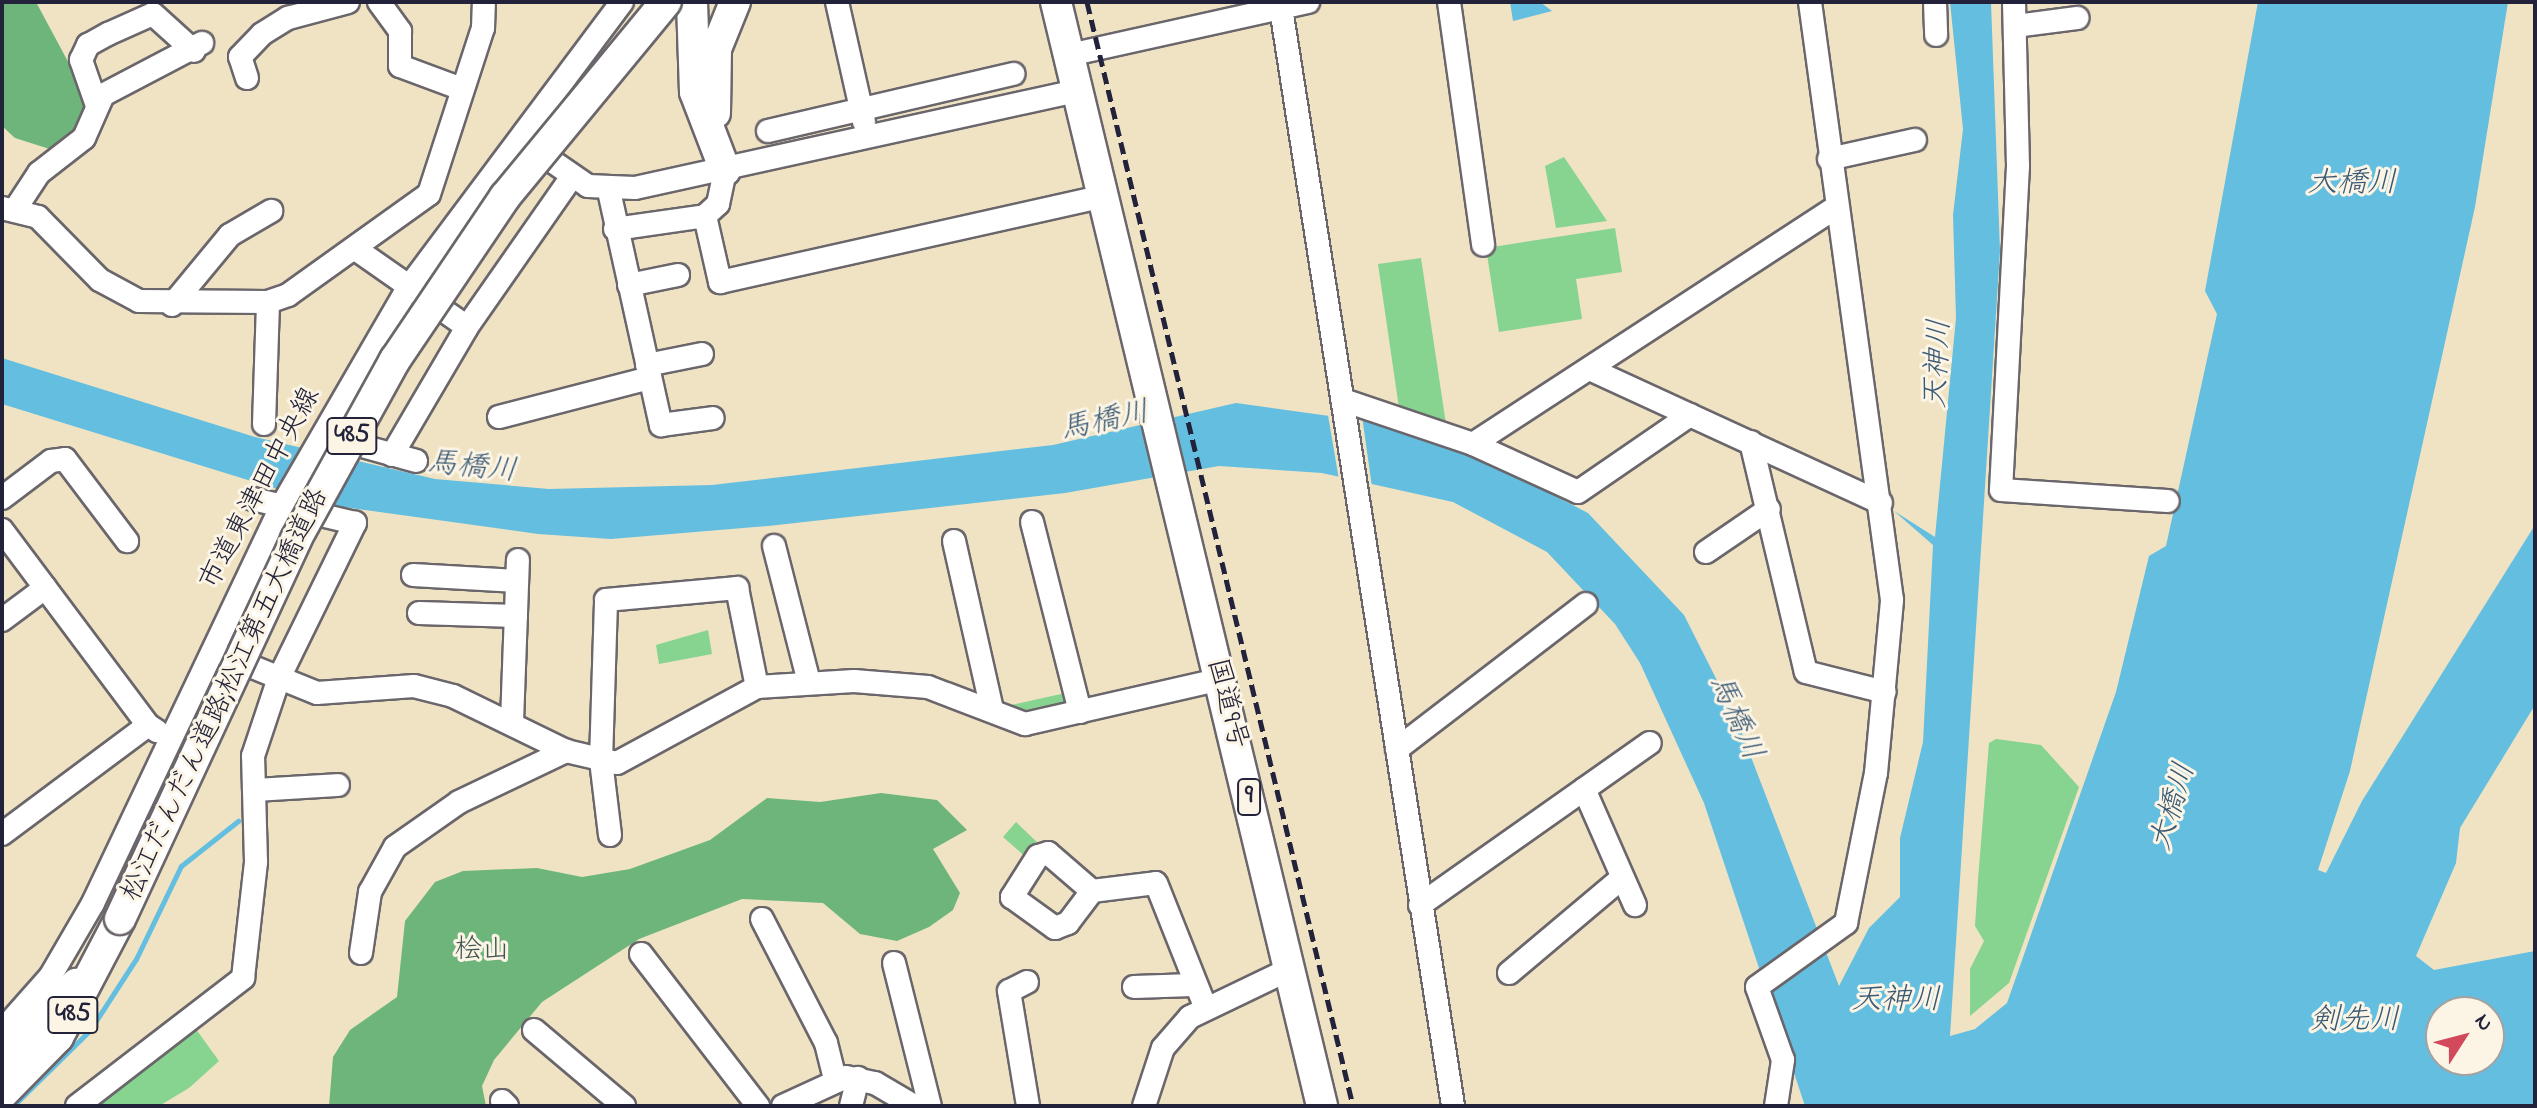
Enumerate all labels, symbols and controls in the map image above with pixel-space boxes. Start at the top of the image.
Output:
water label: 大橋川 [2307,166,2397,202]
water label: 天神川 [1919,318,1959,410]
street label: 市道東津田中央線 [194,382,328,596]
water label: 馬橋川 [1057,395,1153,449]
road number: 485 [326,414,378,458]
water label: 馬橋川 [425,445,519,491]
street label: 松江だんだん道路;松江第五大橋道路 [115,483,337,907]
street label: 国道9号 [1199,655,1253,753]
water label: 馬橋川 [1700,670,1770,766]
water label: 大橋川 [2144,759,2204,855]
road number: 9 [1237,775,1261,819]
park label: 桧山 [454,934,510,968]
water label: 天神川 [1851,983,1941,1019]
road number: 485 [47,993,99,1037]
north arrow [2425,996,2505,1076]
water label: 剣先川 [2310,1003,2400,1039]
text: N [2465,1008,2500,1038]

